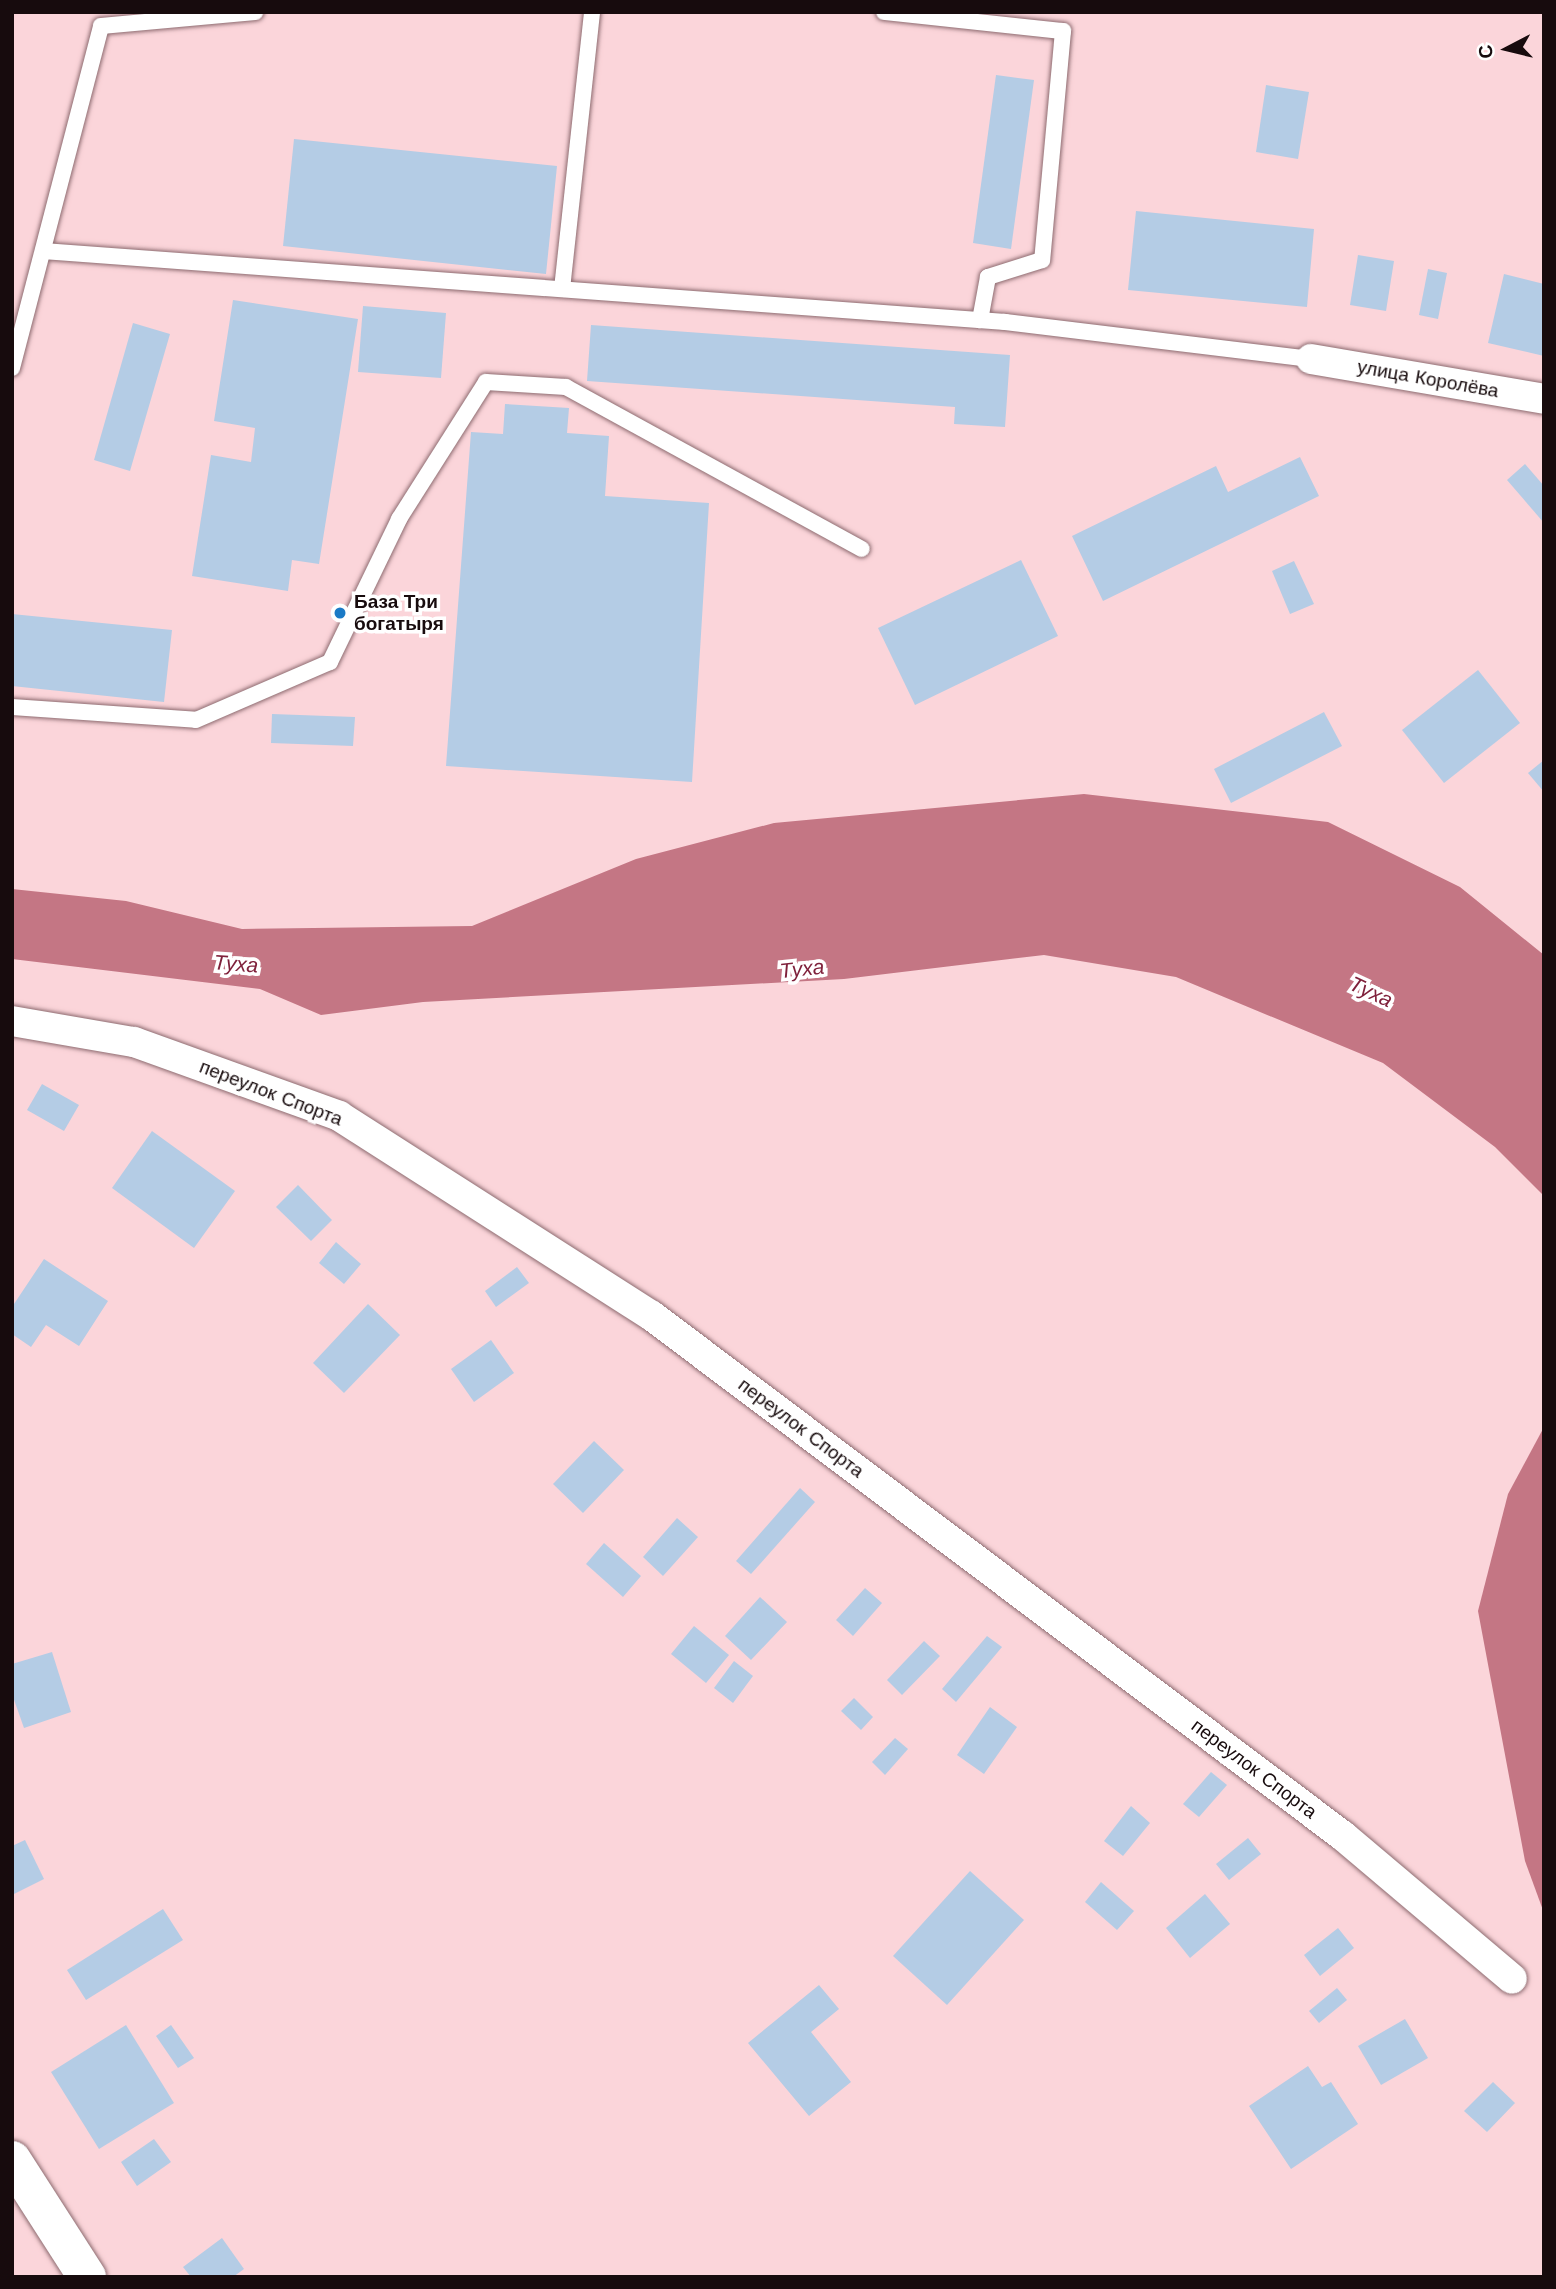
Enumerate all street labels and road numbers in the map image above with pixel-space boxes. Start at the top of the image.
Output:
street label: улица Королёва [1356,355,1500,403]
street label: переулок Спорта [196,1055,346,1131]
street label: переулок Спорта [734,1373,868,1483]
street label: переулок Спорта [1187,1714,1321,1824]

